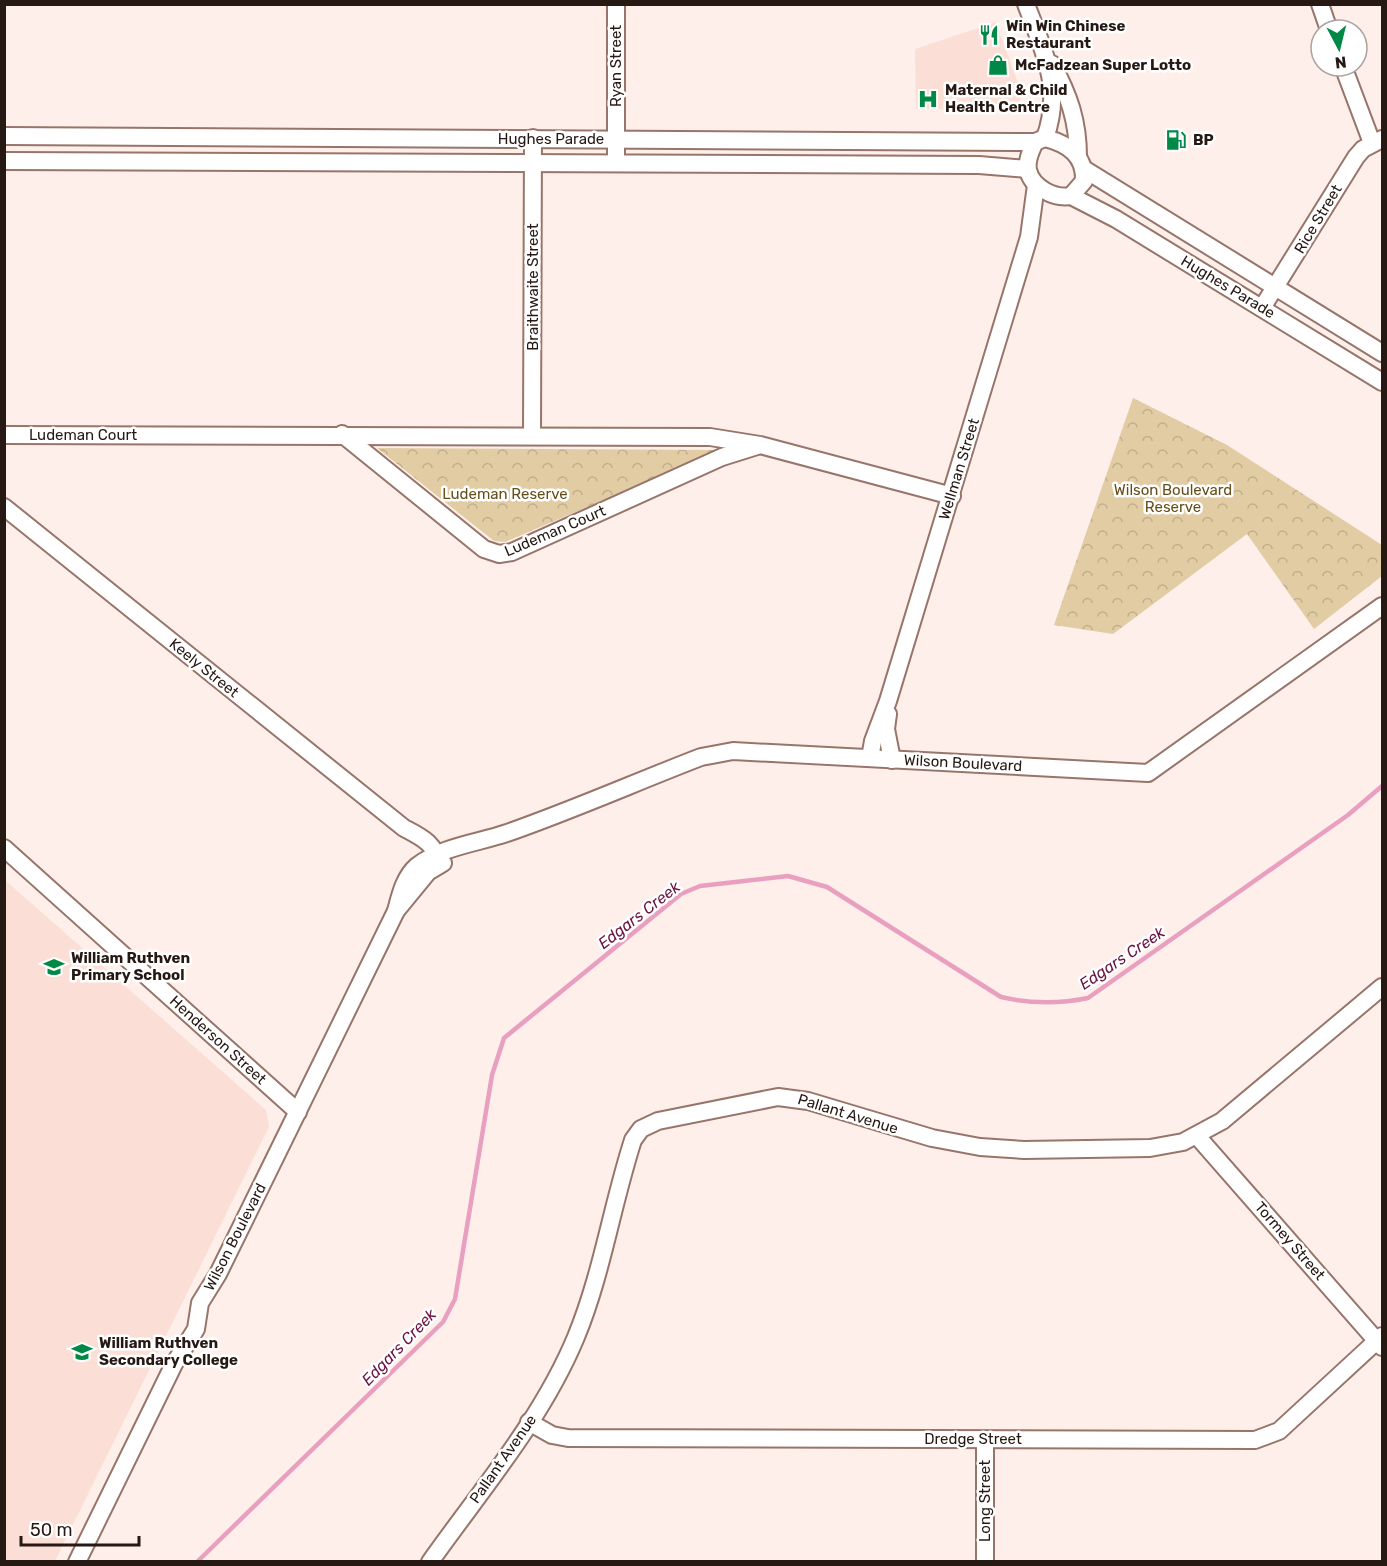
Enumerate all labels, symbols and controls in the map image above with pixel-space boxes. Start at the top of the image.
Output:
place label: Win Win Chinese Restaurant [1006,17,1125,52]
north arrow [1309,18,1369,78]
restaurant icon: Win Win Chinese Restaurant [977,23,1001,47]
street label: Ryan Street [607,25,625,107]
text: N [1334,52,1348,73]
shop icon: McFadzean Super Lotto [986,53,1010,77]
place label: McFadzean Super Lotto [1015,56,1191,74]
place label: Maternal & Child Health Centre [945,81,1068,116]
hospital icon: Maternal & Child Health Centre [916,87,940,111]
fuel station icon: BP [1164,128,1188,152]
street label: Hughes Parade [498,130,604,148]
place label: BP [1193,131,1214,149]
street label: Rice Street [1290,181,1346,257]
street label: Braithwaite Street [524,223,542,351]
street label: Hughes Parade [1178,252,1278,322]
street label: Wellman Street [935,416,983,522]
street label: Ludeman Court [29,426,137,444]
park label: Wilson Boulevard Reserve [1114,481,1232,516]
park label: Ludeman Reserve [442,485,568,503]
street label: Ludeman Court [502,502,608,560]
street label: Keely Street [166,635,242,701]
street label: Wilson Boulevard [903,751,1023,775]
water label: Edgars Creek [594,877,684,953]
water label: Edgars Creek [1076,922,1169,994]
place label: William Ruthven Primary School [71,949,190,984]
school or university icon: William Ruthven Primary School [42,955,66,979]
street label: Henderson Street [166,992,270,1088]
street label: Pallant Avenue [796,1090,900,1138]
street label: Wilson Boulevard [200,1180,270,1294]
street label: Tormey Street [1251,1198,1329,1284]
water label: Edgars Creek [358,1304,441,1389]
place label: William Ruthven Secondary College [99,1334,238,1369]
school or university icon: William Ruthven Secondary College [70,1340,94,1364]
street label: Pallant Avenue [466,1411,540,1507]
street label: Dredge Street [924,1430,1022,1448]
street label: Long Street [976,1460,994,1542]
scale bar [21,1509,140,1547]
text: 50 m [30,1519,73,1541]

